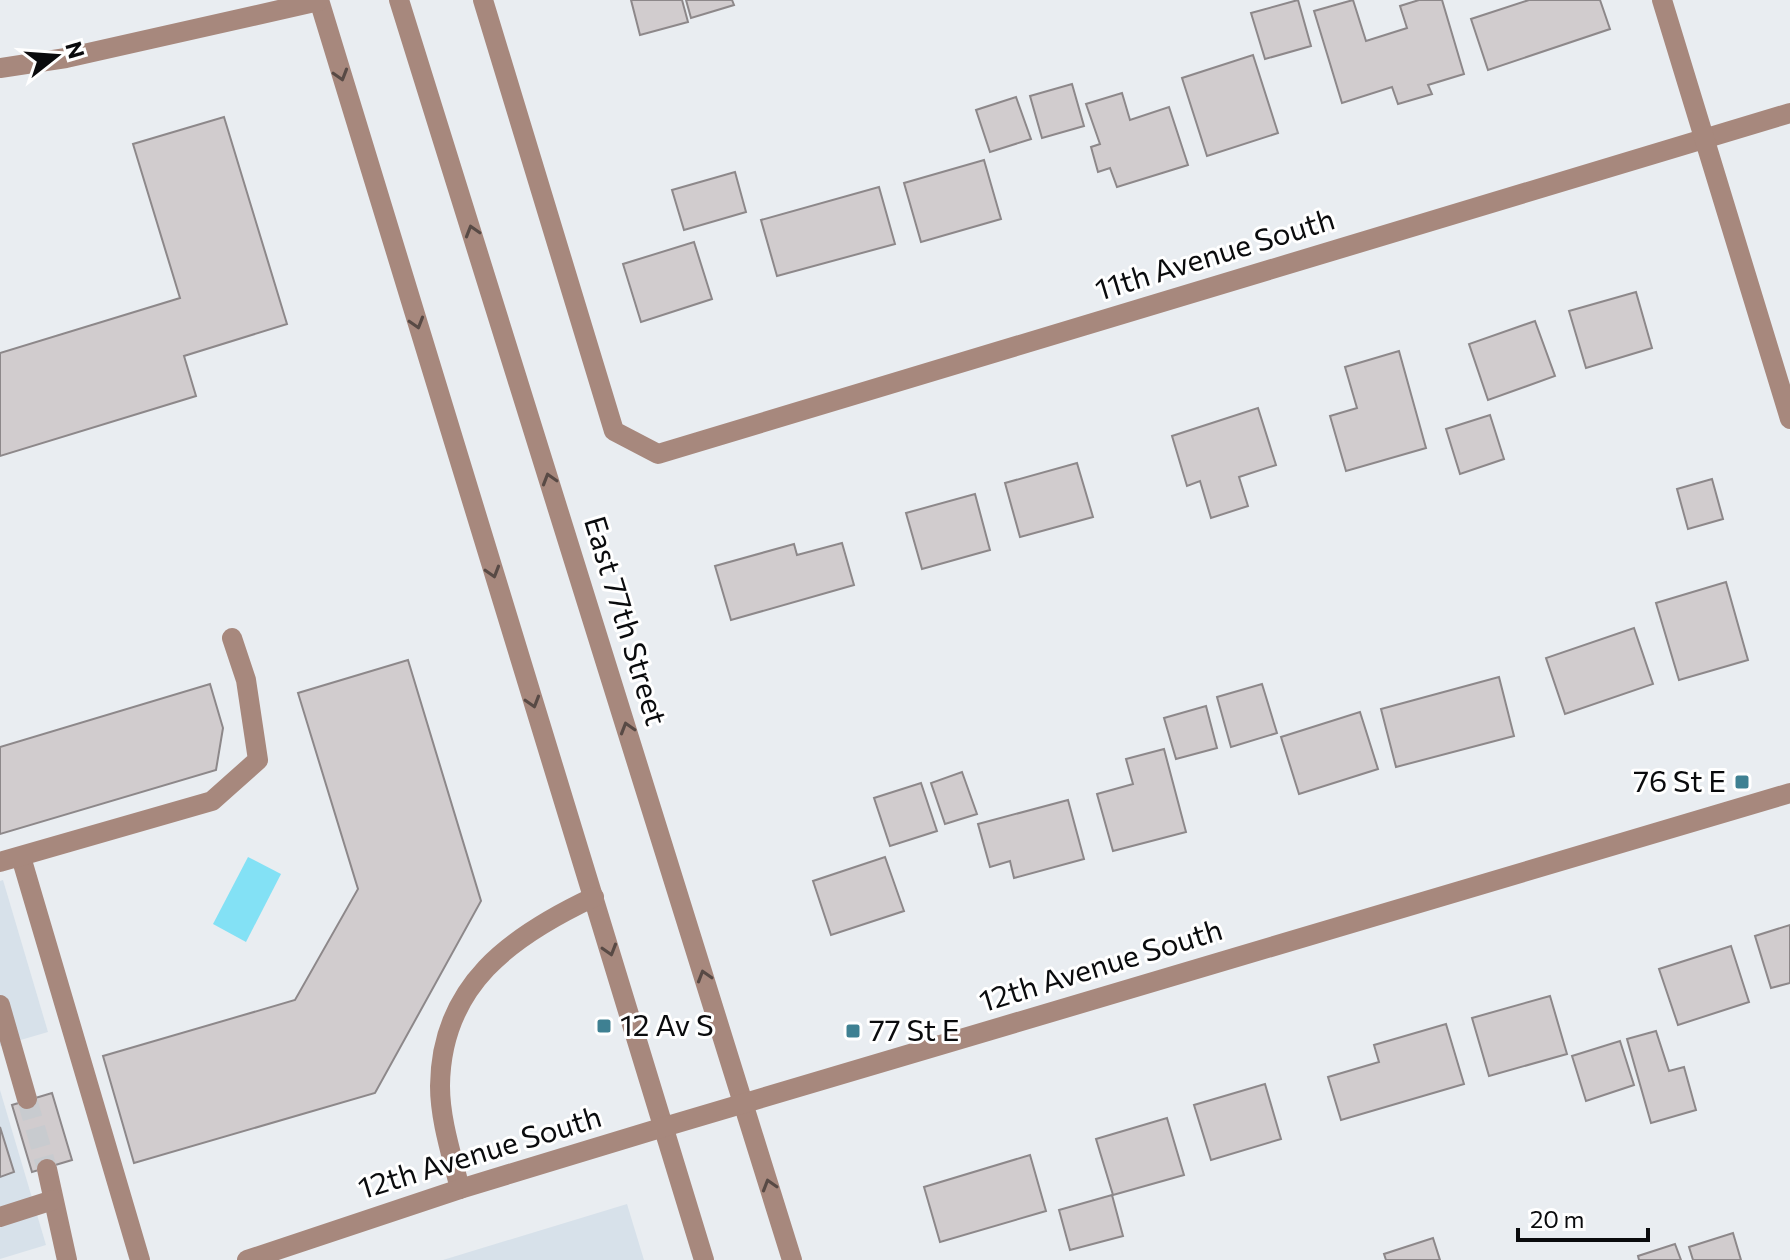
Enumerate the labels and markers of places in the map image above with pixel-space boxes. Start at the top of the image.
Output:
place label: 76 St E [1633,761,1726,798]
marker: 76 St E [1733,773,1751,791]
place label: 12 Av S [620,1005,714,1042]
place label: 77 St E [869,1010,960,1047]
marker: 12 Av S [595,1017,613,1035]
marker: 77 St E [844,1022,862,1040]

